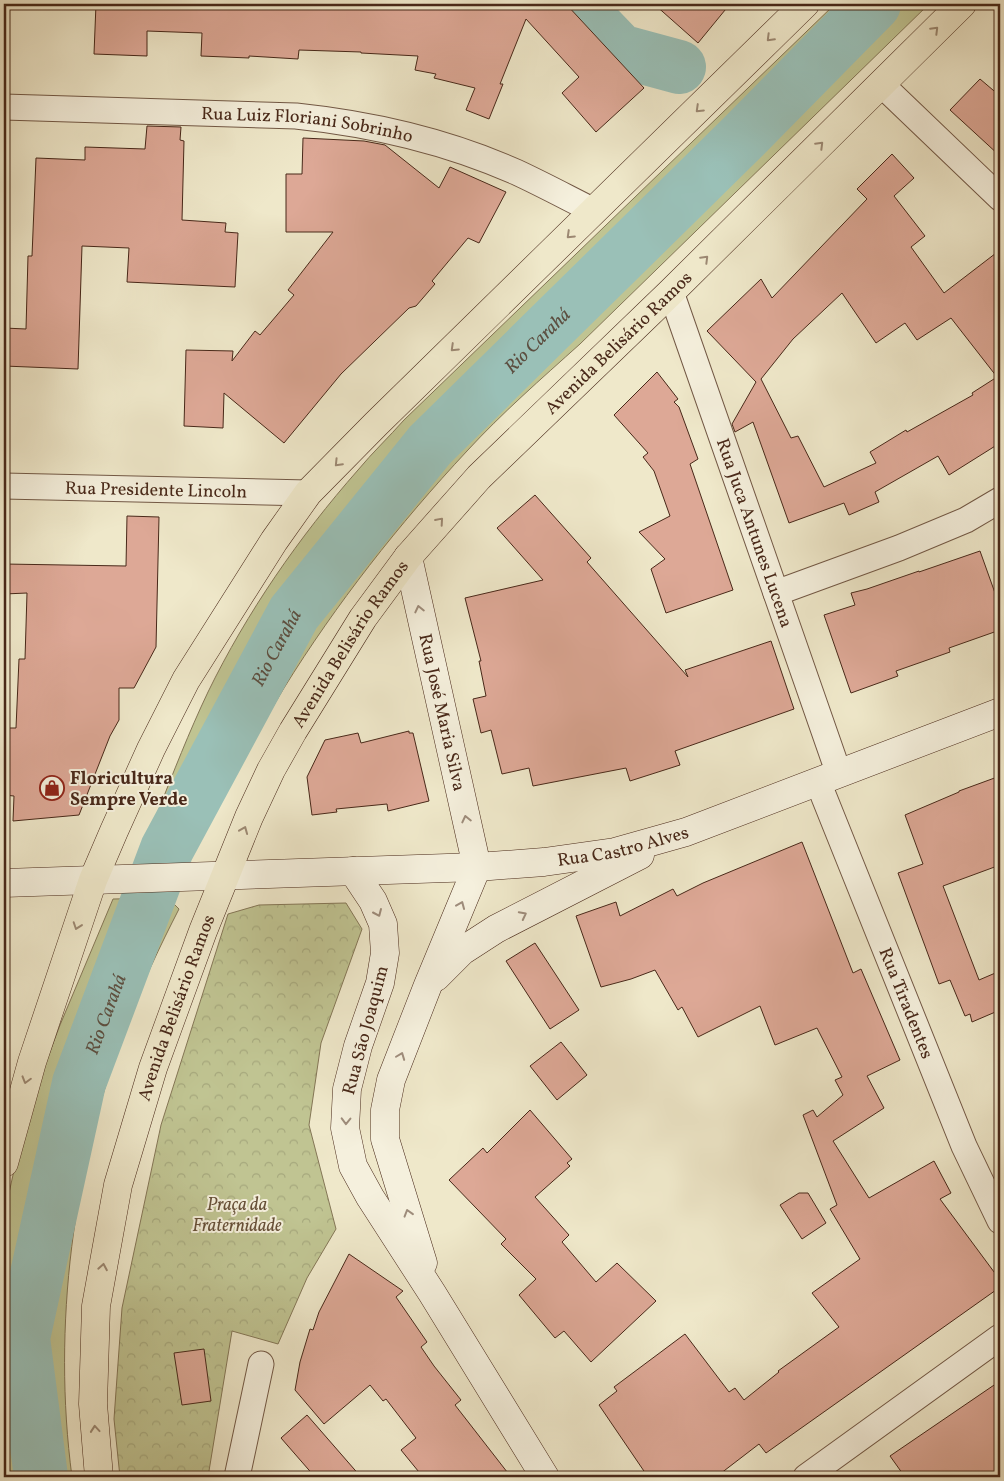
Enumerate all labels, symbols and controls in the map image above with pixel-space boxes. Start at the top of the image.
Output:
one-way arrow [930,27,939,36]
one-way arrow [767,32,776,41]
street label: Rua Luiz Floriani Sobrinho [201,102,415,150]
one-way arrow [695,103,704,112]
one-way arrow [814,142,823,151]
one-way arrow [567,229,576,238]
one-way arrow [699,256,708,265]
street label: Avenida Belisário Ramos [540,267,699,421]
water label: Rio Carahá [499,303,577,380]
one-way arrow [450,342,459,351]
street label: Rua Juca Antunes Lucena [709,435,798,631]
one-way arrow [335,457,344,466]
street label: Rua Presidente Lincoln [64,476,248,506]
one-way arrow [434,517,443,526]
street label: Avenida Belisário Ramos [287,556,415,733]
water label: Rio Carahá [246,605,308,692]
one-way arrow [414,605,425,614]
street label: Rua José Maria Silva [411,631,471,794]
place label: Floricultura Sempre Verde [70,767,187,813]
shop icon: Floricultura Sempre Verde [39,775,65,801]
one-way arrow [462,815,472,824]
street label: Rua Castro Alves [556,821,692,874]
one-way arrow [237,826,248,835]
one-way arrow [455,901,465,910]
one-way arrow [372,908,382,917]
street label: Avenida Belisário Ramos [133,911,222,1104]
one-way arrow [518,911,527,921]
one-way arrow [73,921,83,930]
street label: Rua Tiradentes [872,944,939,1063]
street label: Rua São Joaquim [337,963,396,1098]
water label: Rio Carahá [80,971,134,1058]
one-way arrow [394,1052,405,1061]
one-way arrow [22,1076,32,1084]
one-way arrow [341,1118,351,1126]
park label: Praça da Fraternidade [192,1193,282,1239]
one-way arrow [403,1209,413,1217]
one-way arrow [97,1263,107,1271]
one-way arrow [90,1424,101,1432]

